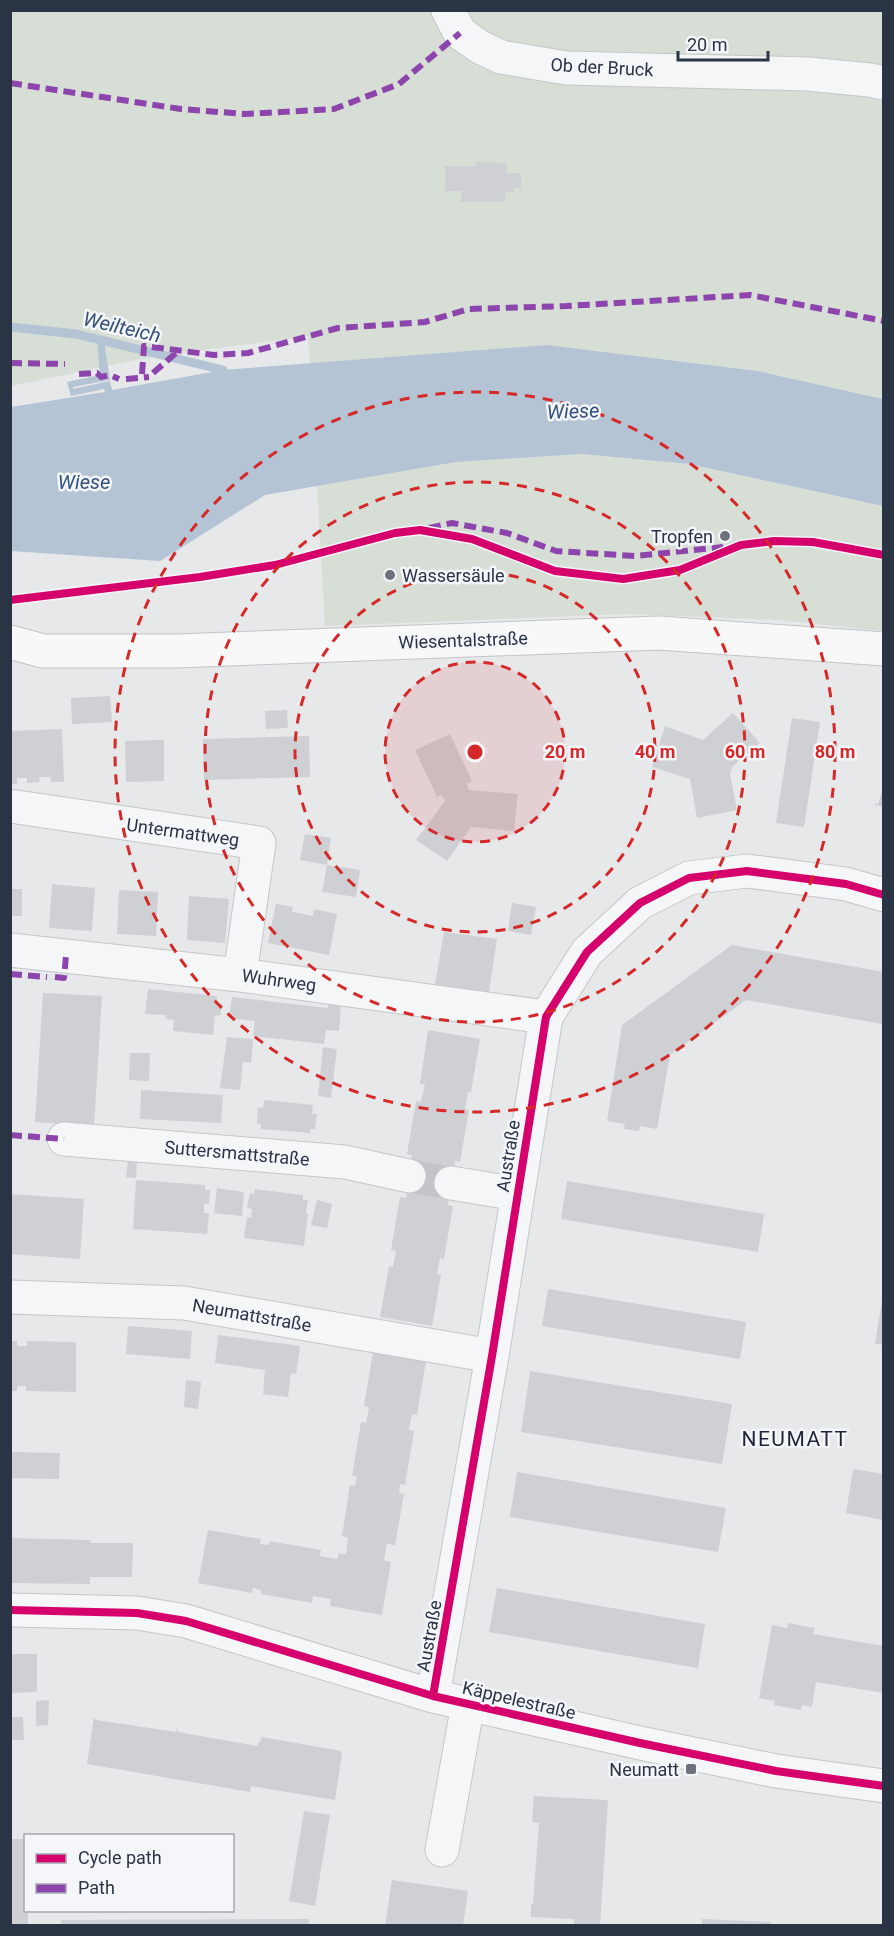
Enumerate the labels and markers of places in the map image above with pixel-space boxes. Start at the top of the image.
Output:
place label: Tropfen [651,526,713,547]
marker: Tropfen [718,529,732,543]
place label: Wassersäule [402,565,505,586]
marker: Wassersäule [383,568,397,582]
centre of rings [465,742,485,762]
place label: Neumatt [609,1759,679,1780]
marker: Neumatt [684,1762,698,1776]

